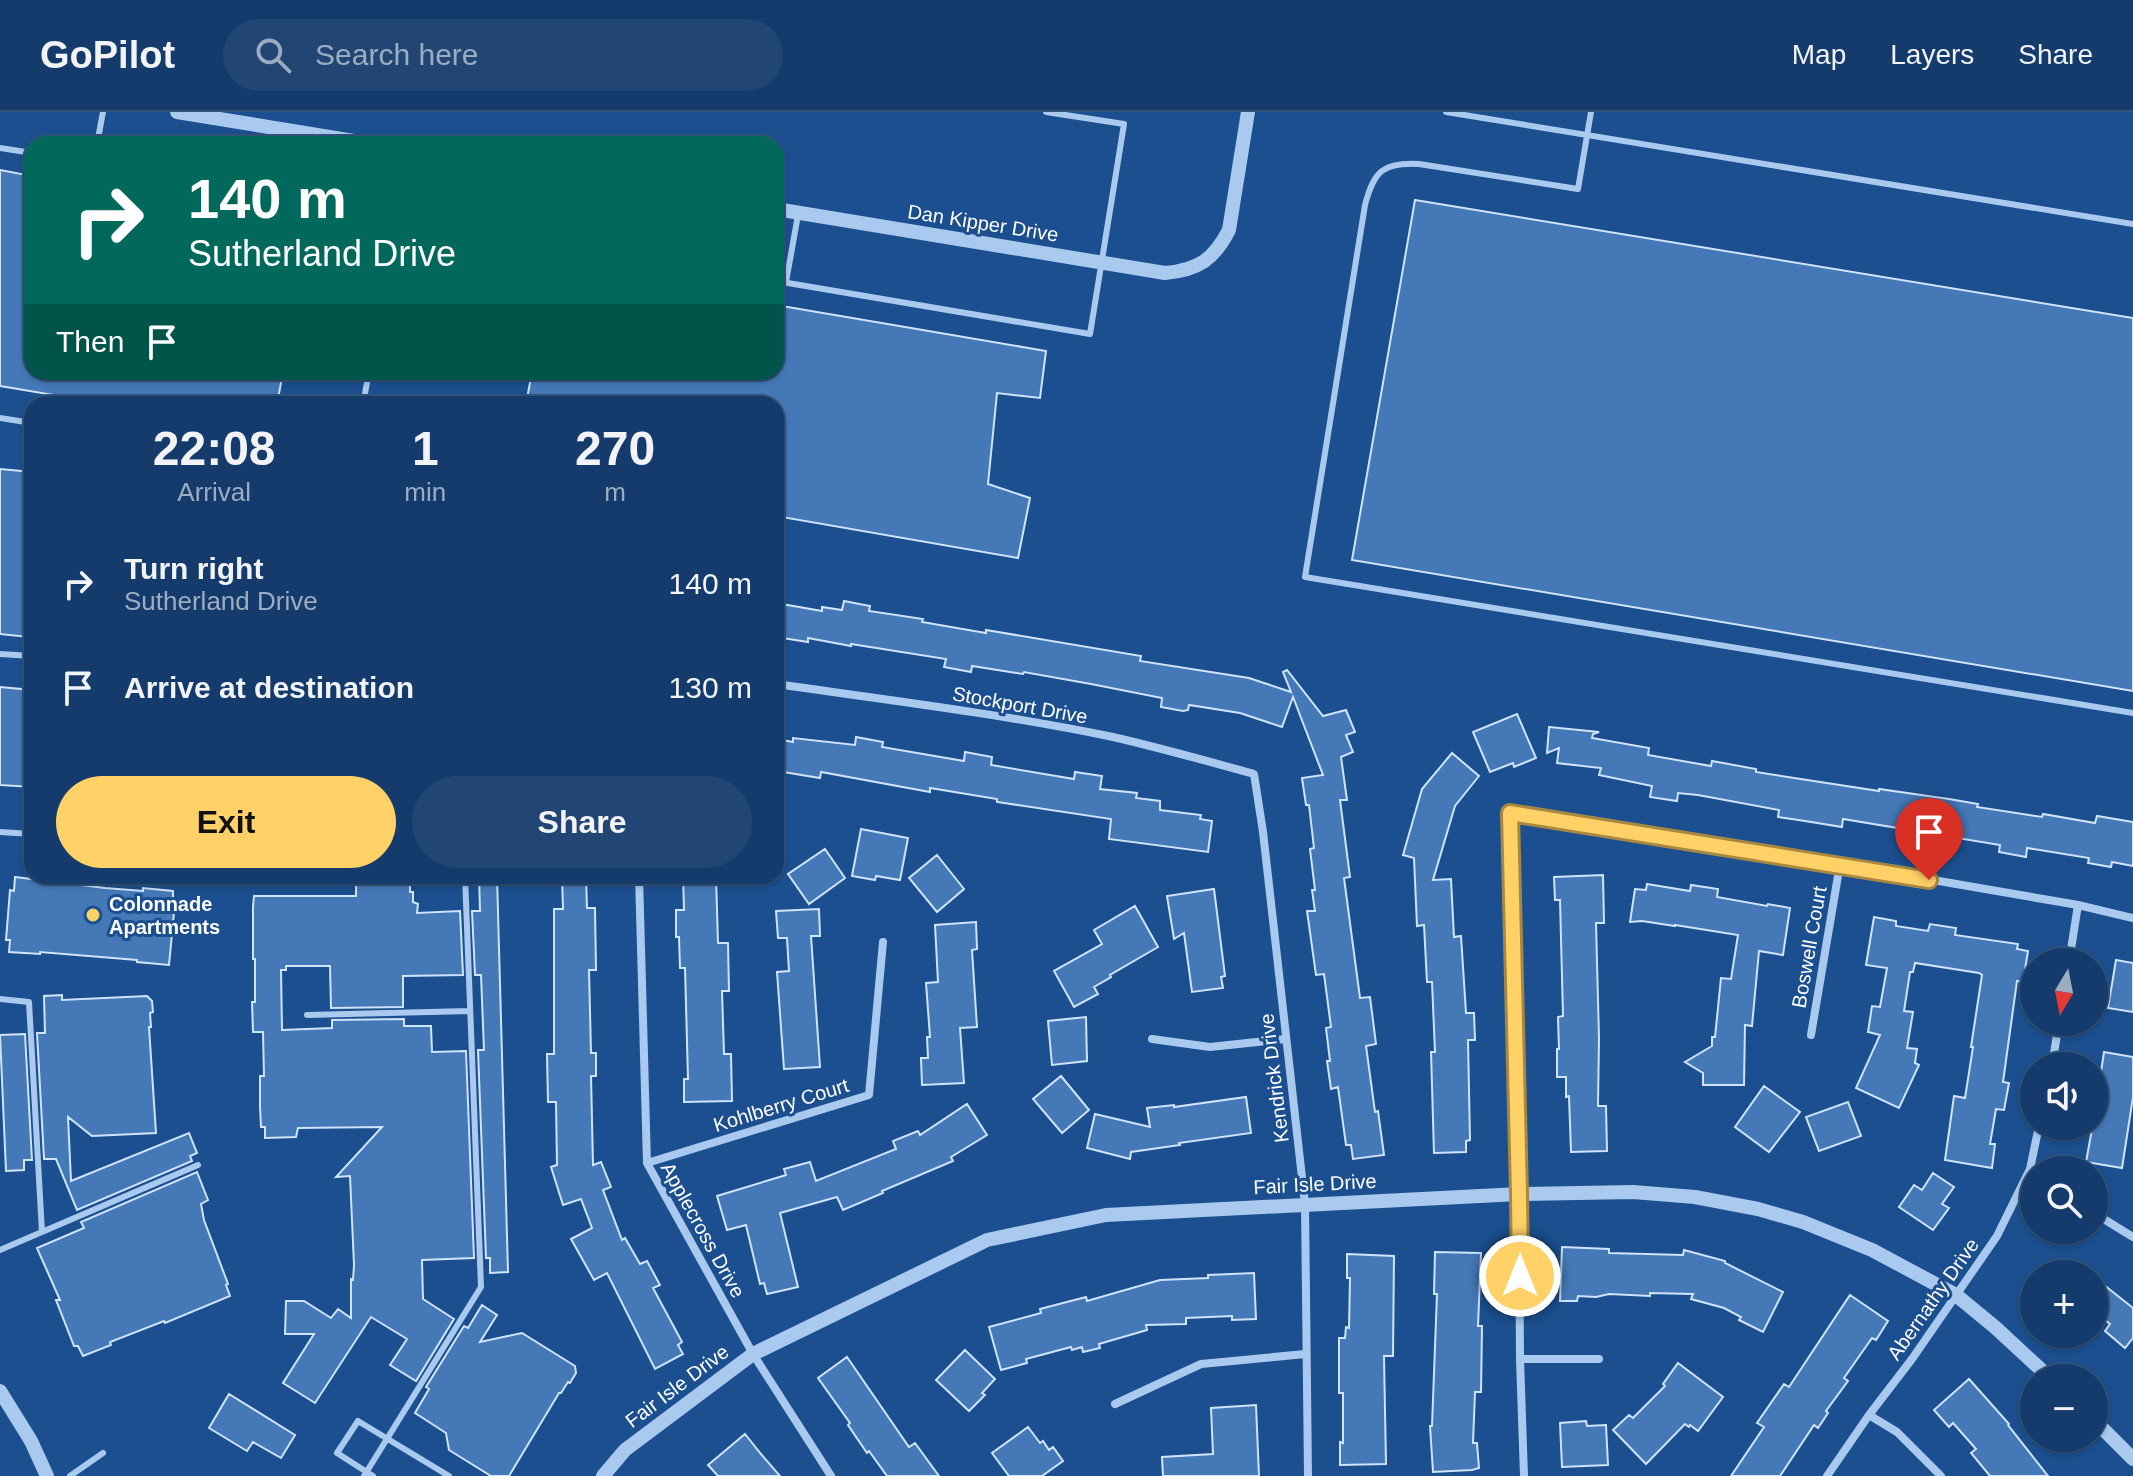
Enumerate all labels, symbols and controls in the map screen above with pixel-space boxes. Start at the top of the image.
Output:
search box [223,19,783,91]
icon: search [251,33,295,77]
text: GoPilot [40,34,175,76]
text: Search here [315,38,479,71]
text: Map [1792,39,1846,70]
text: Layers [1890,39,1974,70]
text: Share [2018,39,2093,70]
text: 140 m [188,167,347,230]
icon: right [56,168,160,272]
street label: Dan Kipper Drive [906,200,1060,246]
text: Sutherland Drive [188,233,456,274]
icon: arrive [140,320,184,364]
text: Then [56,325,124,358]
text: 22:08 [153,422,276,475]
text: 1 [412,422,439,475]
text: 270 [575,422,655,475]
text: Arrival [177,477,251,507]
text: min [404,477,446,507]
text: m [604,477,626,507]
text: Turn right [124,552,263,585]
icon: right [56,562,100,606]
text: 140 m [669,567,752,600]
text: Sutherland Drive [124,586,318,616]
icon: arrive [56,666,100,710]
text: Arrive at destination [124,671,414,704]
text: 130 m [669,671,752,704]
street label: Stockport Drive [951,682,1089,728]
button: Exit [56,776,396,868]
button: Share [412,776,752,868]
pin [1895,798,1963,880]
icon: arrive [1907,810,1951,854]
street label: Boswell Court [1787,884,1831,1010]
place label: Colonnade Apartments [109,893,220,938]
marker: Colonnade Apartments [84,906,102,924]
north arrow [2020,948,2108,1036]
map controls [2020,948,2108,1452]
street label: Kendrick Drive [1255,1012,1293,1144]
button: sound [2020,1052,2108,1140]
street label: Kohlberry Court [711,1074,852,1136]
button: search [2020,1156,2108,1244]
street label: Applecross Drive [657,1159,749,1301]
street label: Fair Isle Drive [1253,1170,1377,1198]
position arrow [1478,1234,1562,1318]
street label: Abernathy Drive [1883,1234,1983,1364]
button: + [2020,1260,2108,1348]
street label: Fair Isle Drive [621,1340,733,1432]
button: − [2020,1364,2108,1452]

